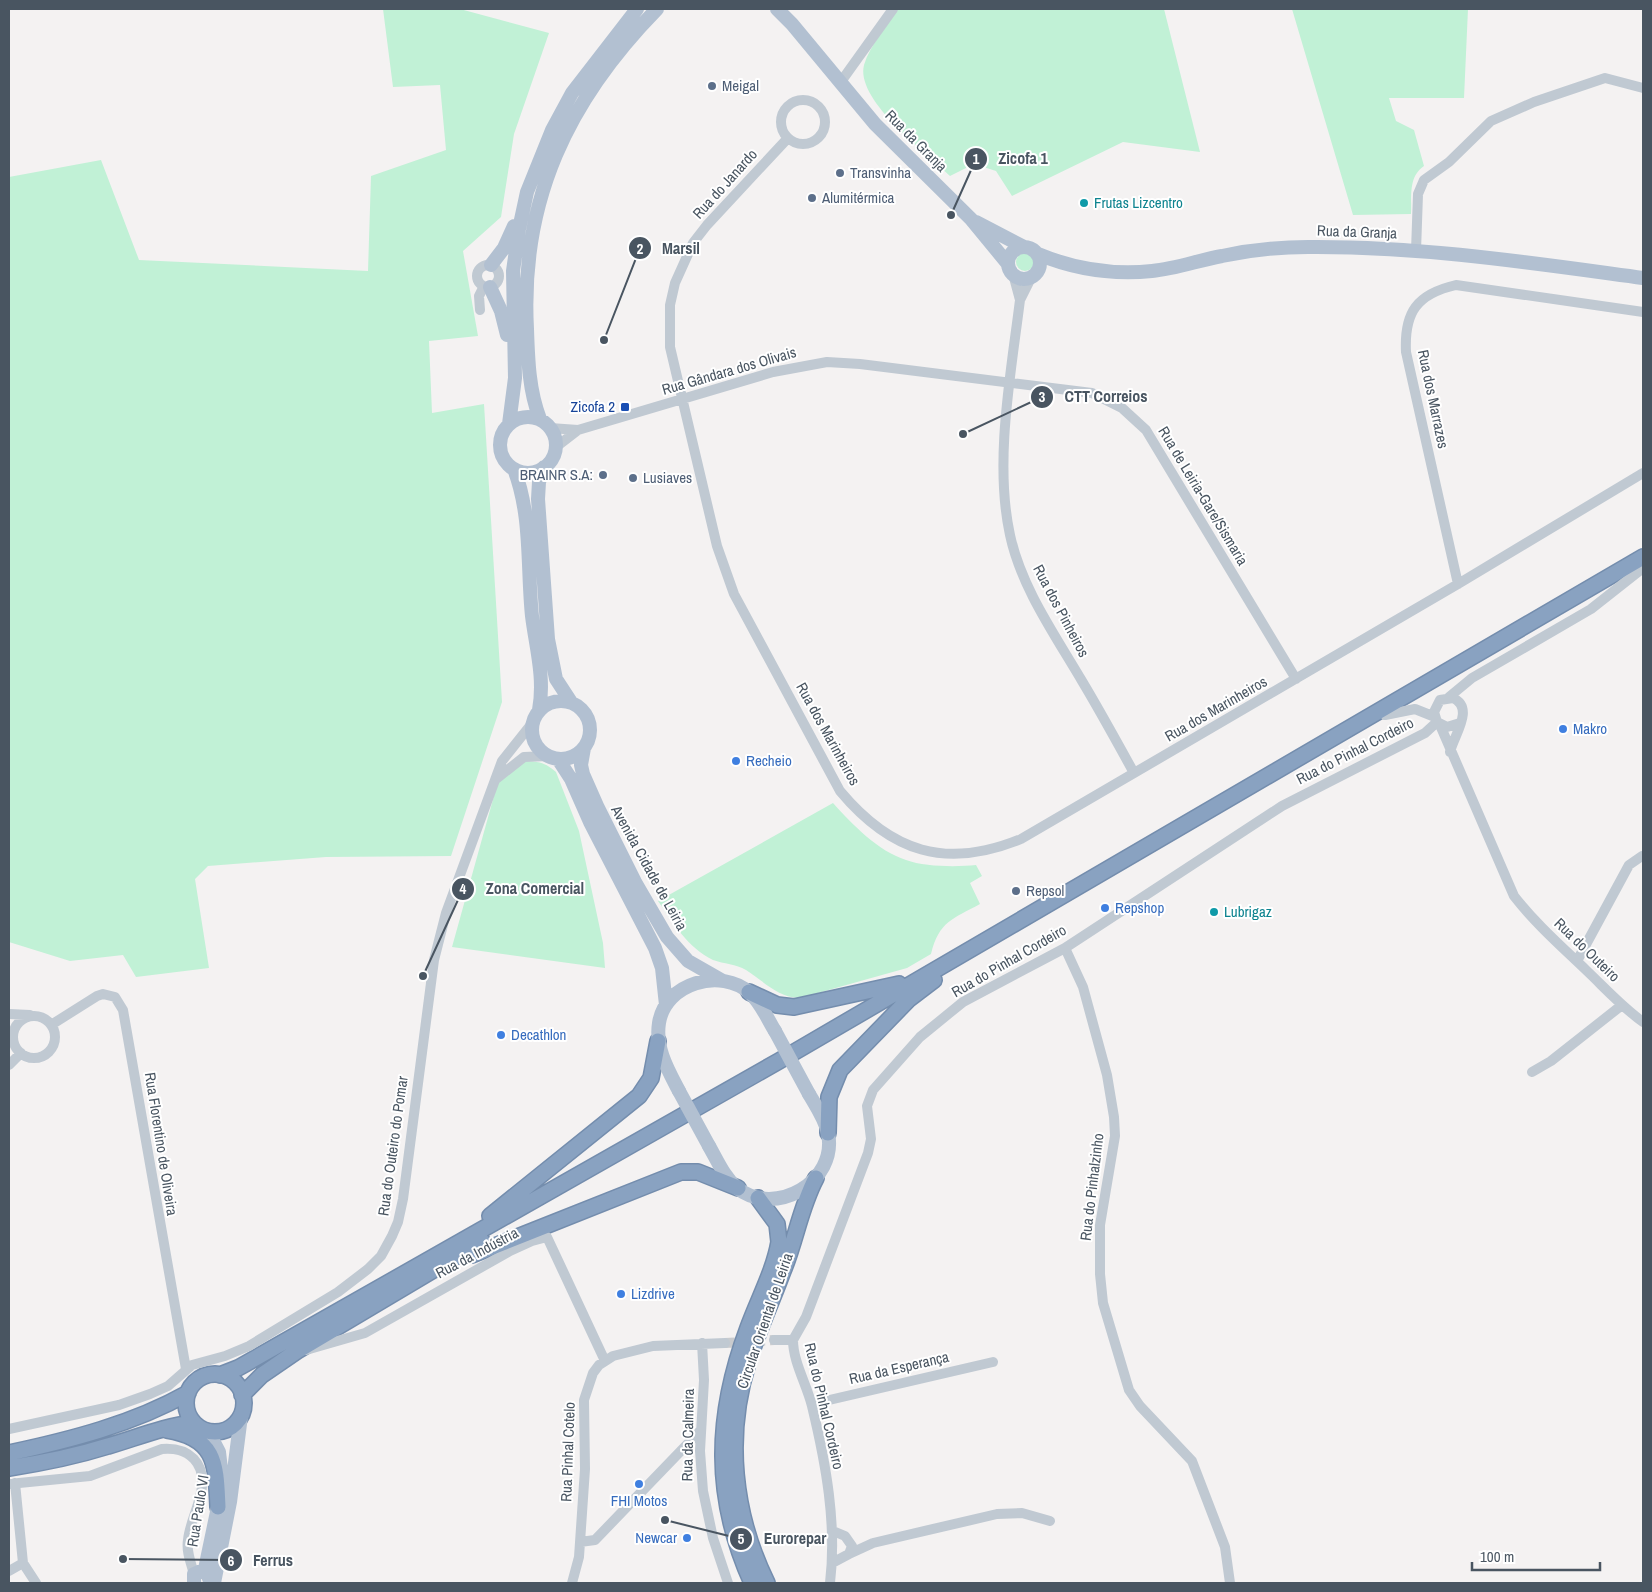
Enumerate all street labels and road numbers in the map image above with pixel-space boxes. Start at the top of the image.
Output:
street label: Rua da Granja [881,105,952,176]
street label: Rua do Janardo [688,144,762,223]
street label: Rua da Granja [1317,220,1398,243]
street label: Rua Gândara dos Olivais [659,341,798,400]
street label: Rua dos Marrazes [1413,348,1454,450]
street label: Rua de Leiria-Gare/Sismaria [1154,422,1253,569]
street label: Rua dos Pinheiros [1028,561,1095,661]
street label: Rua dos Marinheiros [1161,671,1271,746]
street label: Rua dos Marinheiros [791,678,865,789]
street label: Rua do Pinhal Cordeiro [1292,712,1417,789]
street label: Avenida Cidade de Leiria [606,801,693,934]
street label: Rua do Outeiro [1550,913,1625,987]
street label: Rua do Pinhal Cordeiro [948,919,1070,1002]
street label: Rua Florentino de Oliveira [140,1071,183,1217]
street label: Rua do Outeiro do Pomar [372,1075,413,1217]
street label: Rua do Pinhalzinho [1074,1132,1109,1242]
street label: Rua da Indústria [432,1222,522,1283]
street label: Circular Oriental de Leiria [731,1250,798,1391]
street label: Rua do Pinhal Cordeiro [800,1341,849,1471]
street label: Rua da Esperança [847,1346,951,1389]
street label: Rua da Calmeira [676,1388,699,1482]
street label: Rua Pinhal Cotelo [555,1402,580,1502]
street label: Rua Paulo VI [181,1473,214,1548]

